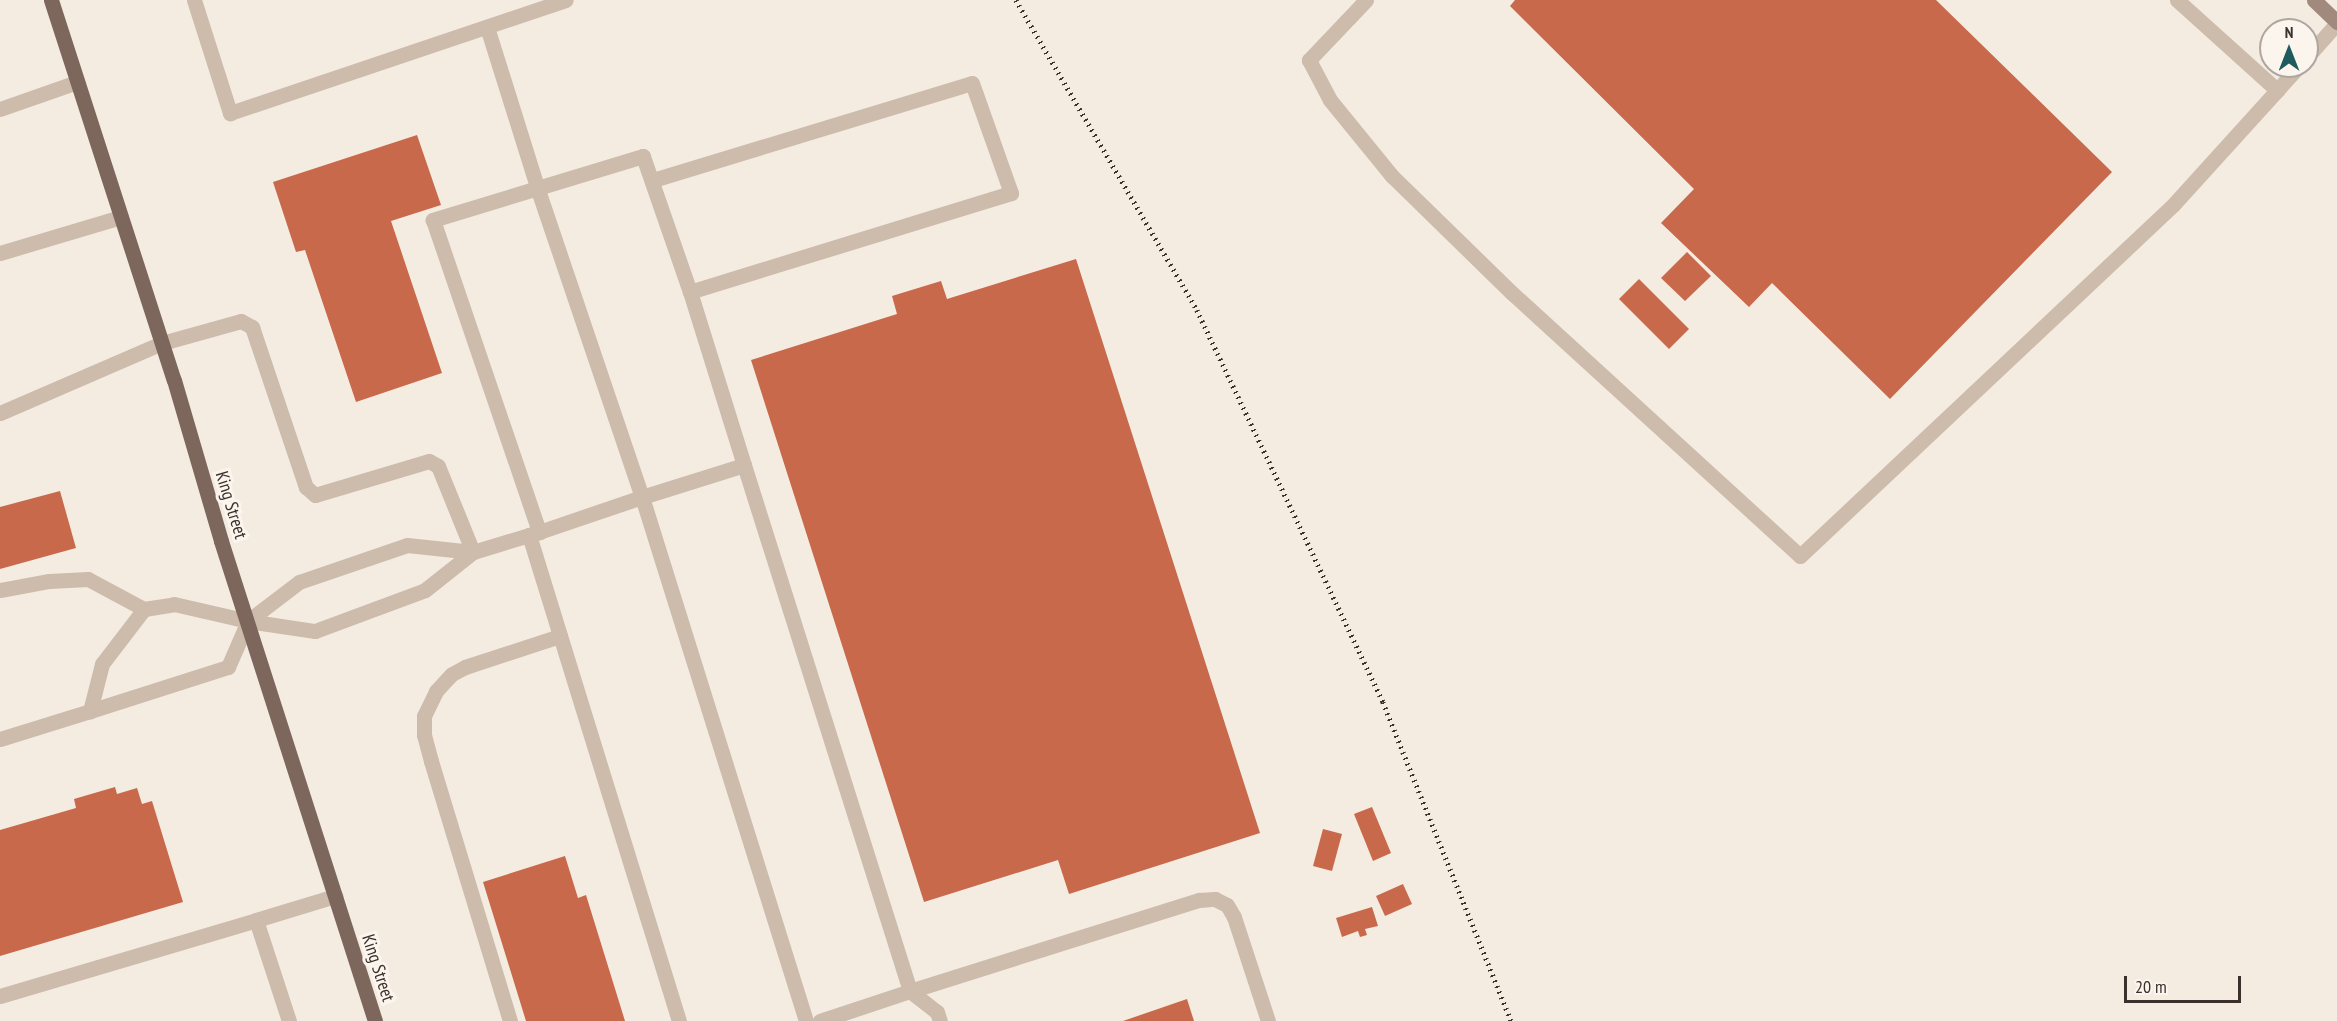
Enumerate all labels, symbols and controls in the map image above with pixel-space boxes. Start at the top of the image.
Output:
north arrow [2259,18,2319,78]
text: N [2285,22,2293,42]
street label: King Street [211,469,251,541]
street label: King Street [357,932,399,1004]
scale bar [2127,964,2244,1002]
text: 20 m [2135,975,2167,998]

